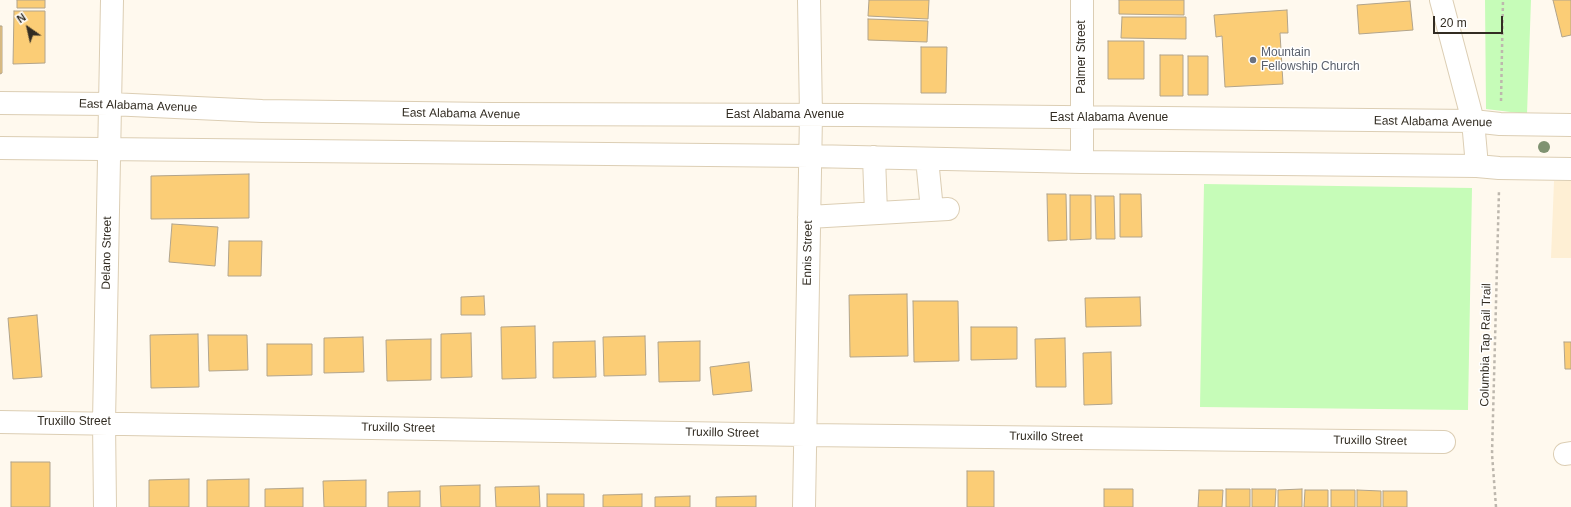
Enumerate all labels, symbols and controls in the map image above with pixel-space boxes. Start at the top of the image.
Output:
north arrow [8,8,48,48]
scale bar [1435,8,1505,34]
text: N [15,11,28,25]
text: 20 m [1440,16,1467,30]
street label: Palmer Street [1075,20,1089,94]
place label: Mountain Fellowship Church [1261,46,1360,74]
marker: Mountain Fellowship Church [1248,55,1258,65]
street label: East Alabama Avenue [79,97,197,115]
street label: East Alabama Avenue [402,106,520,122]
street label: East Alabama Avenue [726,108,844,122]
street label: East Alabama Avenue [1050,111,1168,125]
street label: East Alabama Avenue [1374,114,1492,130]
street label: Delano Street [99,216,115,290]
street label: Ennis Street [800,220,816,286]
street label: Columbia Tap Rail Trail [1478,283,1494,407]
street label: Truxillo Street [37,415,111,429]
street label: Truxillo Street [361,420,435,436]
street label: Truxillo Street [685,425,759,441]
street label: Truxillo Street [1009,429,1083,445]
street label: Truxillo Street [1333,433,1407,449]

